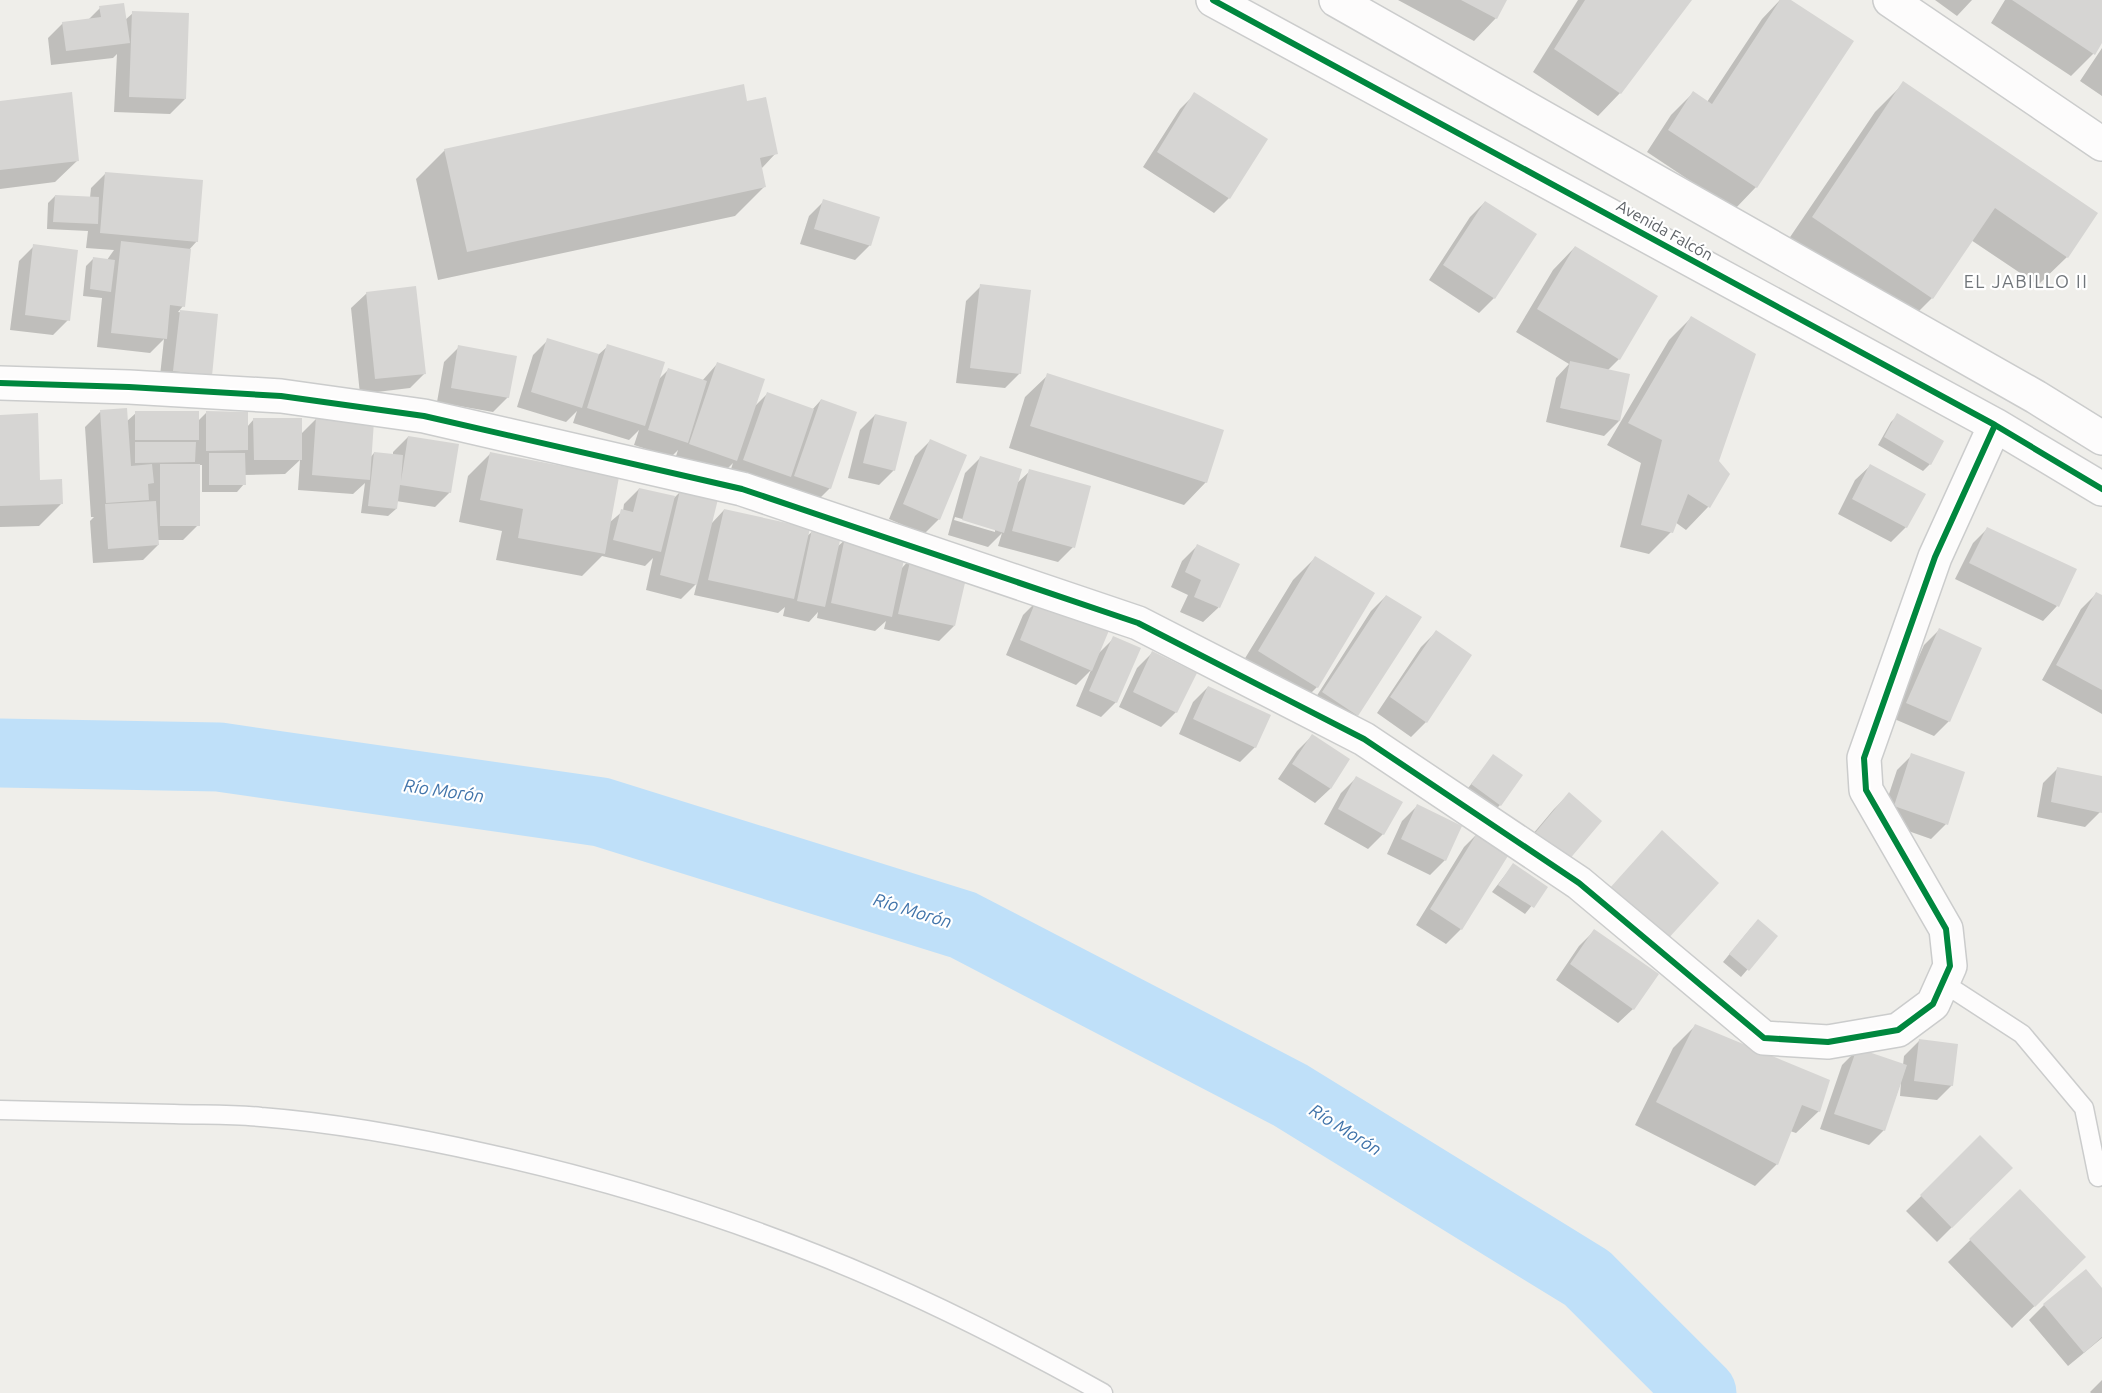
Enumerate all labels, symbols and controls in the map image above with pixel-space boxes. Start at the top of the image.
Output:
street label: Avenida Falcón [1614,196,1716,264]
district label: EL JABILLO II [1964,271,2088,291]
water label: Río Morón [402,774,486,806]
water label: Río Morón [871,889,955,931]
water label: Río Morón [1306,1099,1386,1159]

